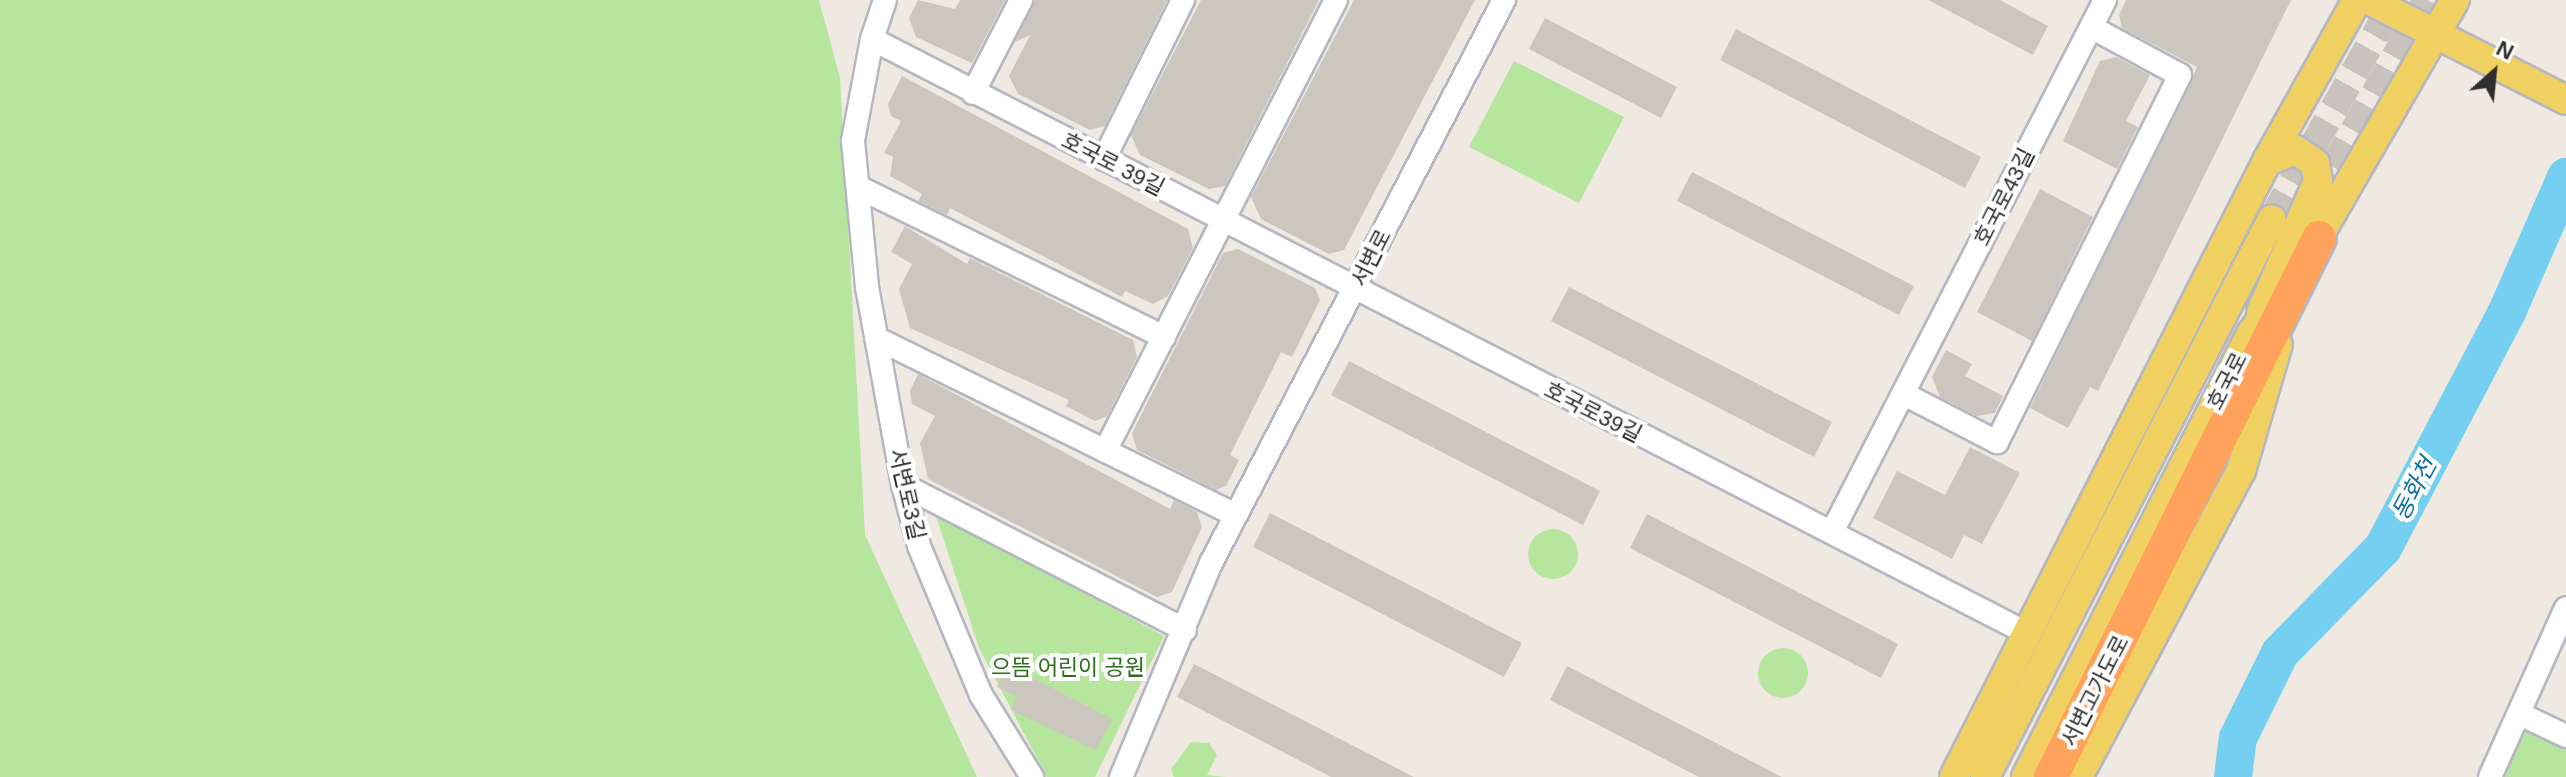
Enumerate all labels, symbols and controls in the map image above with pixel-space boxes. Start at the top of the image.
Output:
north arrow [2454,32,2534,112]
text: N [2492,35,2518,65]
street label: 호국로 39길 [1057,127,1169,201]
street label: 호국로43길 [1968,144,2040,250]
street label: 서변로 [1345,225,1397,291]
street label: 호국로 [2201,348,2253,414]
street label: 호국로39길 [1540,376,1646,448]
street label: 서변로3길 [884,446,930,542]
water label: 동화천 [2386,453,2442,525]
street label: 서변고가도로 [2056,631,2134,751]
park label: 으뜸 어린이 공원 [991,655,1145,681]

